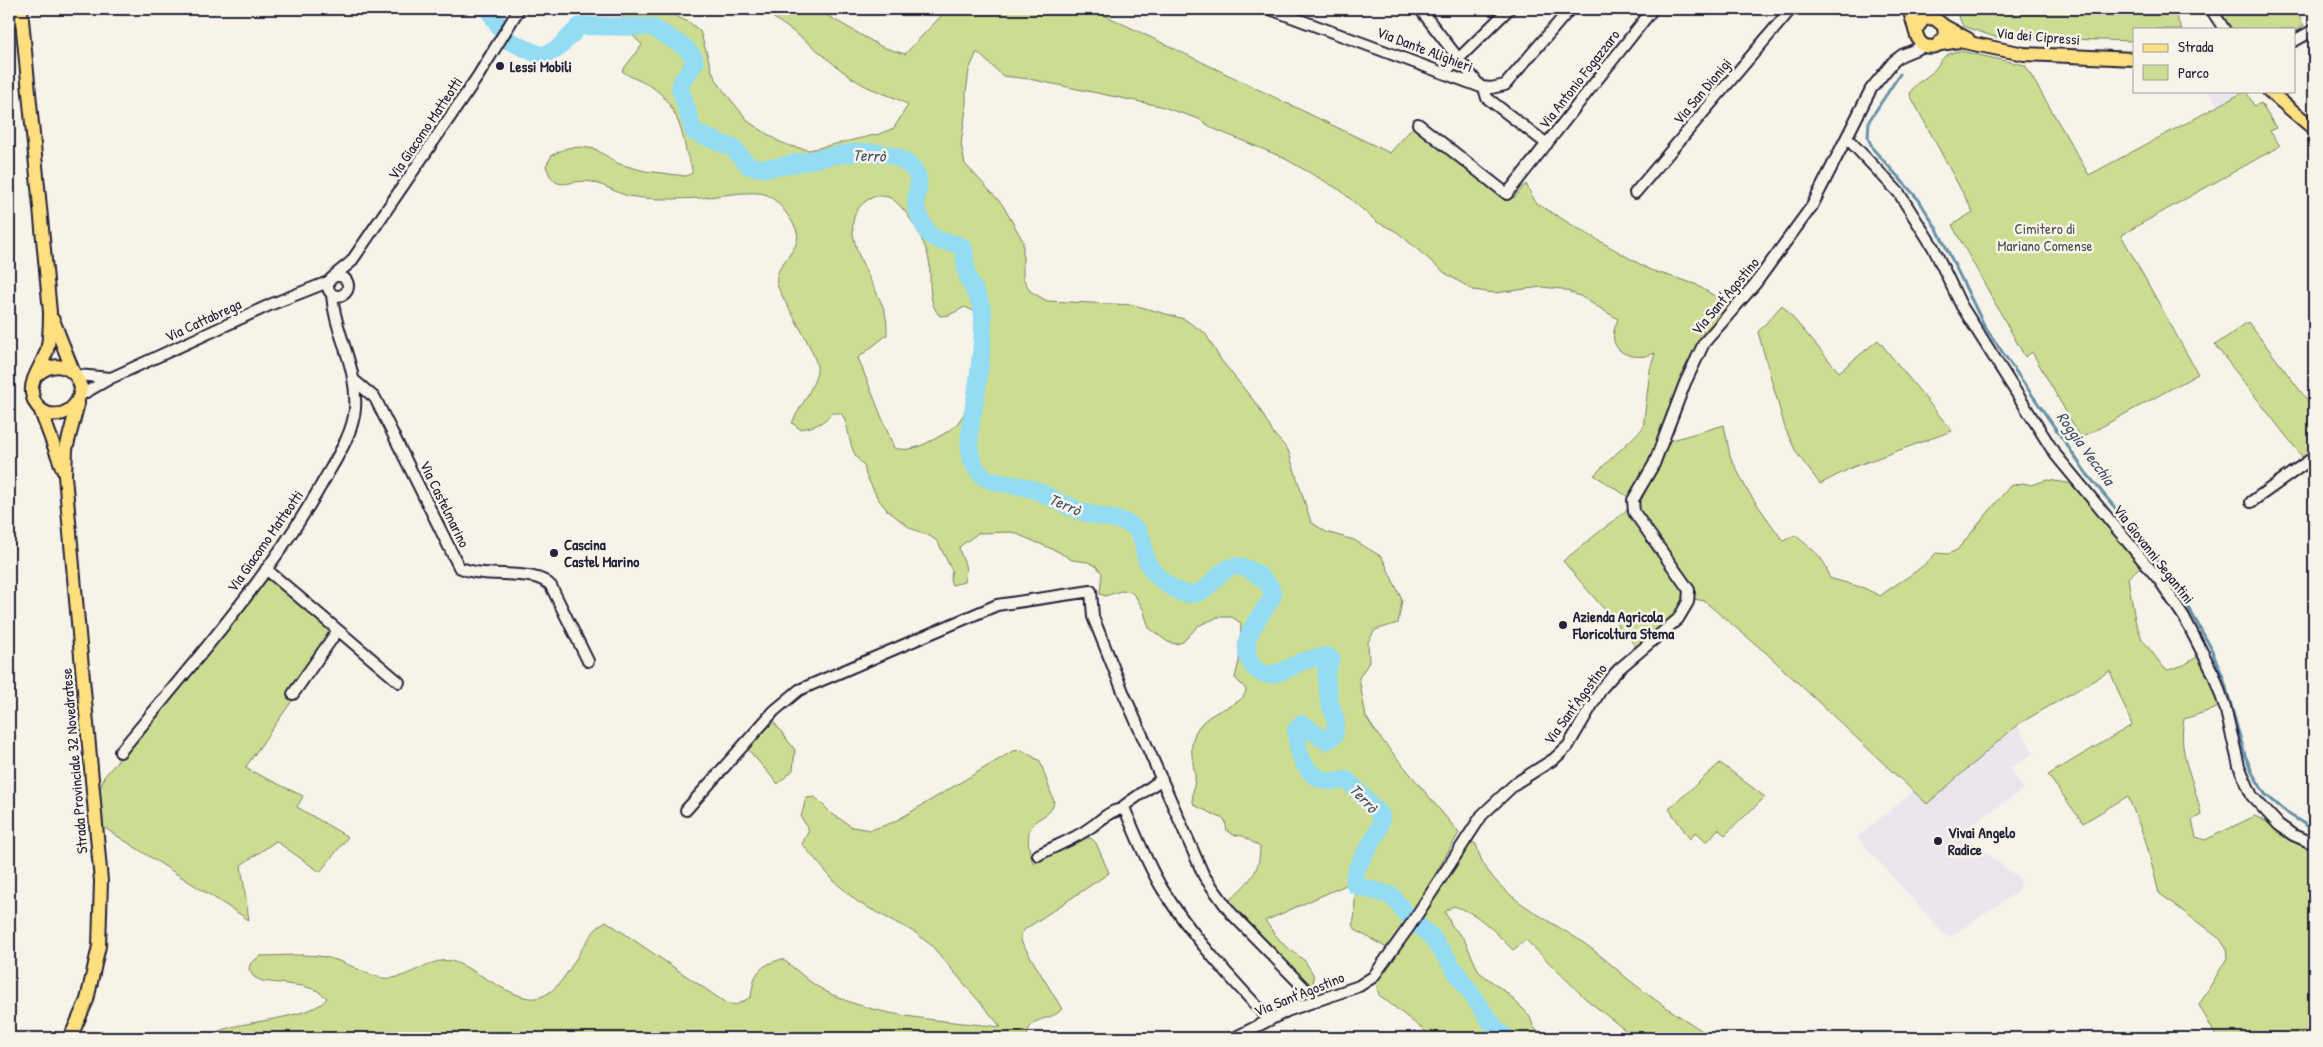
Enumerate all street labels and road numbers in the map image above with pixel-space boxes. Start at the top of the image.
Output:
street label: Via Dante Alighieri [1374,21,1476,77]
street label: Via dei Cipressi [1995,22,2081,50]
street label: Via Antonio Fogazzaro [1534,25,1624,133]
street label: Via San Dionigi [1668,53,1736,129]
street label: Via Giacomo Matteotti [383,72,467,184]
street label: Via Sant'Agostino [1686,253,1764,339]
street label: Via Cattabrega [161,293,245,347]
street label: Via Castelmarino [415,457,475,551]
street label: Via Giacomo Matteotti [222,486,308,596]
street label: Via Giovanni Segantini [2109,500,2199,608]
street label: Via Sant'Agostino [1538,659,1612,749]
street label: Strada Provinciale 32 Novedratese [55,667,93,855]
street label: Via Sant'Agostino [1251,966,1347,1022]

